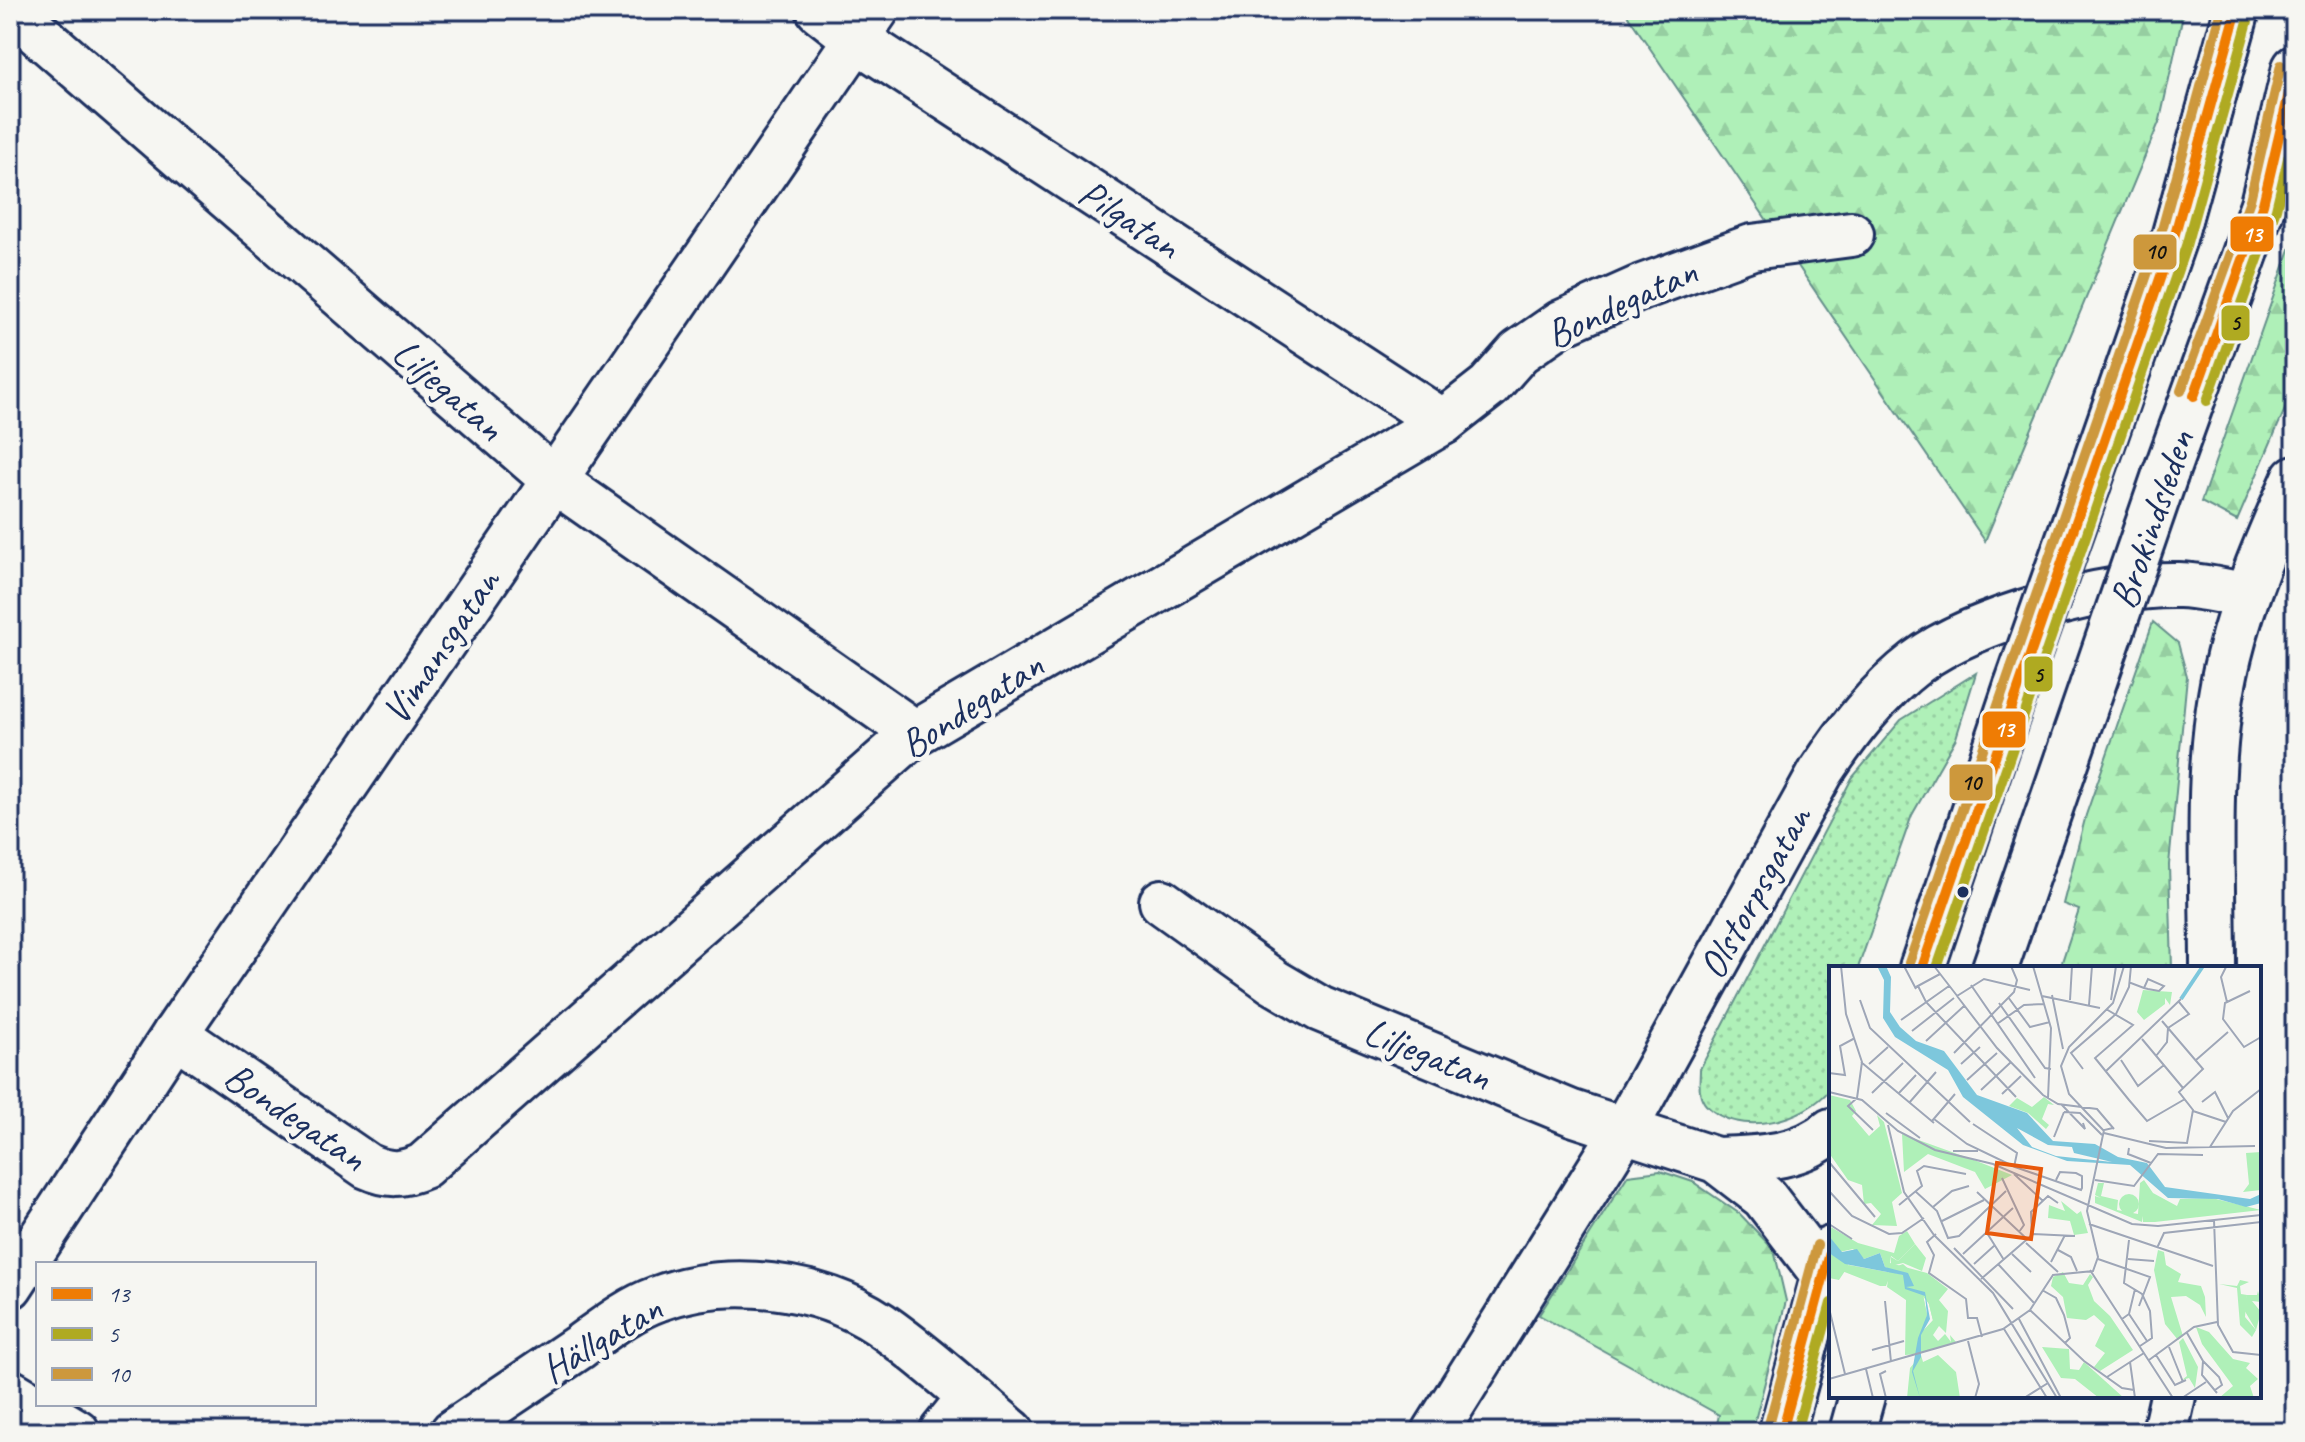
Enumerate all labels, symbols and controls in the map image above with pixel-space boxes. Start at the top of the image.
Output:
street label: Pilgatan [1069,168,1190,271]
line badge: 13 [2229,215,2275,253]
text: 13 [2242,221,2264,249]
line badge: 10 [2132,233,2178,271]
text: 10 [2145,238,2167,266]
street label: Bondegatan [1538,246,1706,360]
line badge: 5 [2220,304,2251,342]
text: 5 [2230,309,2242,337]
street label: Liljegatan [382,328,515,453]
street label: Brokindsleden [2098,423,2206,615]
street label: Vimansgatan [371,558,512,734]
street label: Bondegatan [890,639,1053,770]
line badge: 5 [2023,655,2054,693]
text: 5 [2033,661,2045,689]
line badge: 13 [1981,710,2027,749]
text: 13 [1994,716,2016,744]
line badge: 10 [1948,763,1994,802]
text: 10 [1961,769,1983,797]
street label: Olstorpsgatan [1687,796,1824,987]
unlabelled marker [1955,884,1971,900]
inset map [1829,966,2261,1398]
street label: Liljegatan [1357,1006,1499,1102]
street label: Bondegatan [215,1051,377,1183]
legend [36,1262,316,1406]
text: 13 [108,1279,132,1309]
street label: Hällgatan [532,1283,672,1394]
text: 5 [108,1319,120,1349]
text: 10 [108,1359,132,1389]

